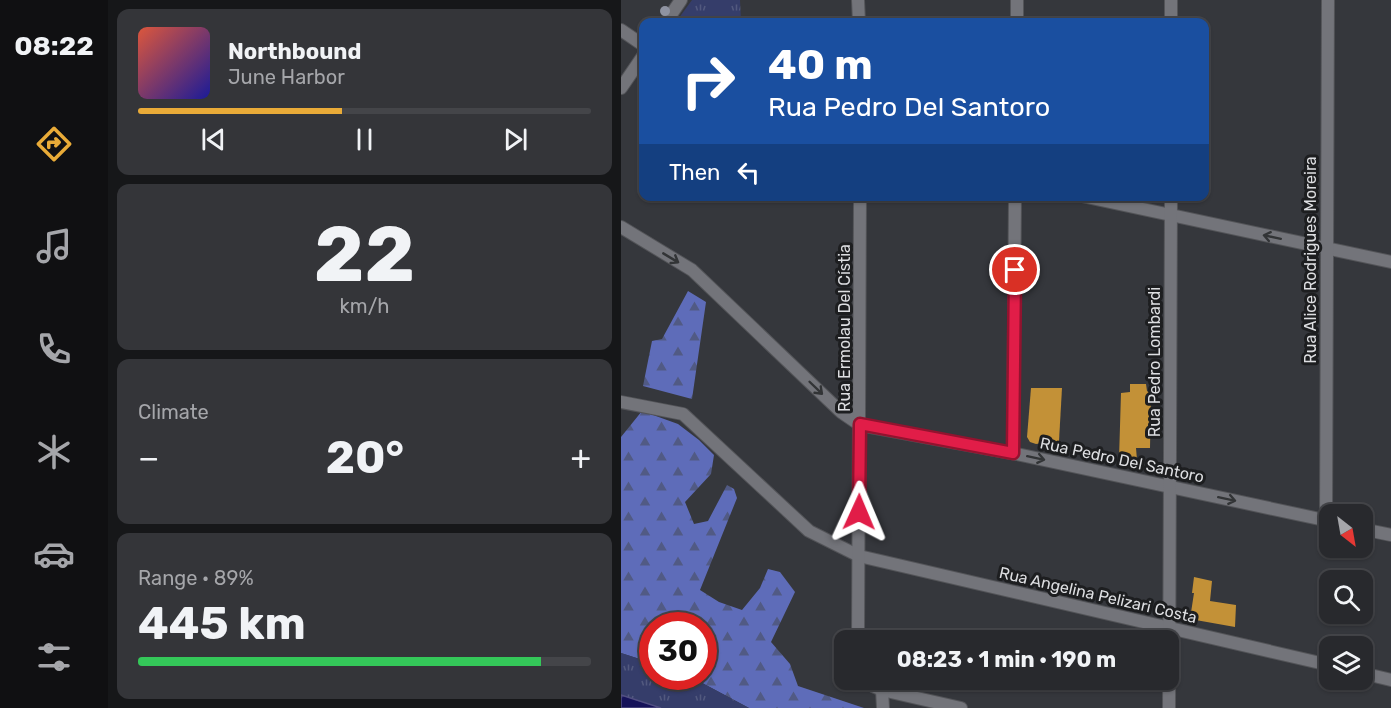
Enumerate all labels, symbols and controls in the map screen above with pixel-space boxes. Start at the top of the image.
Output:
text: 08:22 [14,30,94,62]
text: Northbound [228,38,361,65]
text: 40 m [768,40,873,90]
icon: right [669,42,747,120]
text: June Harbor [228,65,345,89]
text: Rua Pedro Del Santoro [768,91,1050,123]
icon: directions [33,123,75,165]
icon: previous [197,123,230,156]
icon: pause [348,123,381,156]
icon: next [499,123,532,156]
icon: left [732,156,765,189]
street label: Rua Alice Rodrigues Moreira [1301,156,1320,364]
text: Then [669,159,720,186]
text: 22 [314,208,415,301]
icon: music [33,225,75,267]
one-way arrow [1263,231,1282,242]
street label: Rua Ermolau Del Cístia [835,244,854,412]
pin [989,244,1040,295]
one-way arrow [662,252,679,264]
icon: arrive [998,253,1031,286]
street label: Rua Pedro Lombardi [1145,287,1164,437]
text: km/h [340,294,389,318]
icon: phone [33,328,75,370]
one-way arrow [808,381,823,395]
text: Climate [138,400,209,424]
icon: climate [33,431,75,473]
text: 20° [326,431,404,484]
street label: Rua Pedro Del Santoro [1038,433,1206,487]
text: − [138,438,159,477]
text: + [570,438,591,477]
one-way arrow [1026,453,1045,464]
position arrow [827,480,891,544]
one-way arrow [1217,494,1236,506]
north arrow [1319,504,1373,558]
map controls [1319,504,1373,690]
icon: car [33,533,75,575]
street label: Rua Angelina Pelizari Costa [997,563,1199,627]
text: Range · 89% [138,566,254,590]
button: search [1319,570,1373,624]
text: 445 km [138,597,306,650]
speed limit sign: 30 [639,612,717,690]
icon: filters [33,636,75,678]
button: layers [1319,636,1373,690]
text: 08:23 · 1 min · 190 m [897,646,1116,673]

